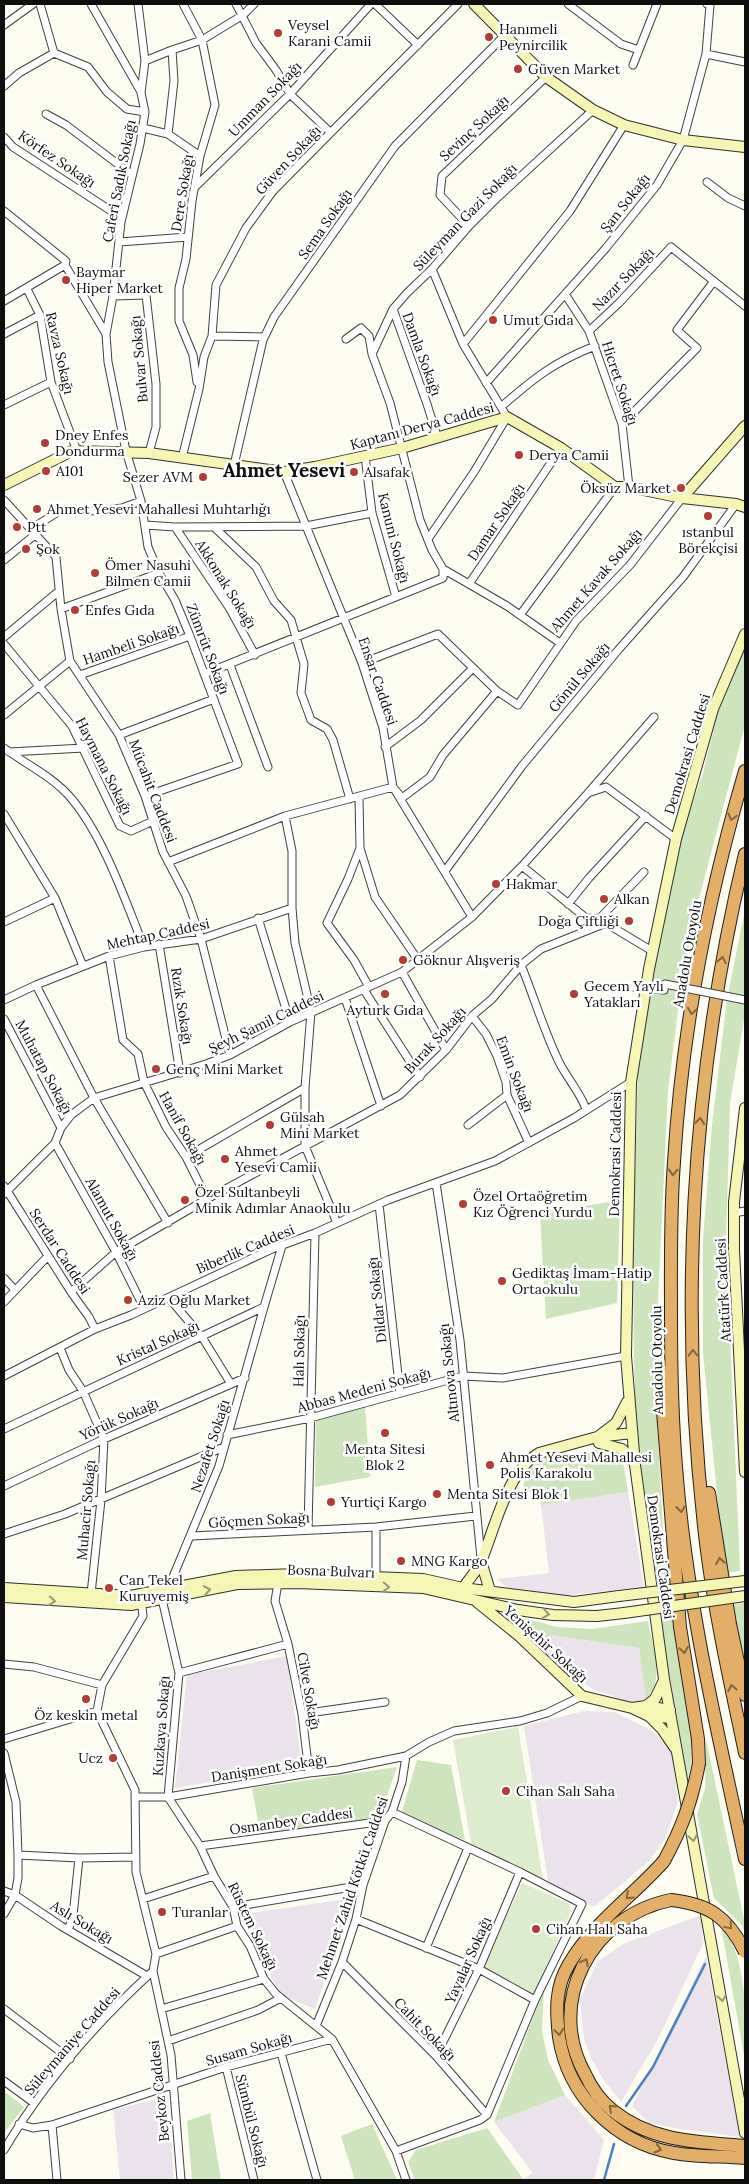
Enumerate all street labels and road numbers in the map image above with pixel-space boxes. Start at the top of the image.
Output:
street label: Umman Sokağı [225,58,305,140]
street label: Sevinç Sokağı [435,91,513,165]
street label: Caferi Sadık Sokağı [98,118,140,244]
street label: Güven Sokağı [251,121,325,199]
street label: Körfez Sokağı [15,126,99,192]
street label: Dere Sokağı [167,153,197,233]
street label: Süleyman Gazi Sokağı [409,159,521,274]
street label: Şan Sokağı [596,170,654,236]
street label: Sema Sokağı [294,185,356,263]
street label: Nazır Sokağı [588,243,658,315]
street label: Ravza Sokağı [42,310,78,396]
street label: Damla Sokağı [399,310,445,398]
street label: Bulvar Sokağı [126,315,152,403]
street label: Hicret Sokağı [598,339,642,428]
street label: Kaptanı Derya Caddesi [348,398,496,454]
street label: Damar Sokağı [463,480,529,564]
street label: Kanuni Sokağı [374,491,414,585]
street label: Ahmet Kavak Sokağı [546,525,646,636]
street label: Akkonak Sokağı [191,535,261,632]
street label: Zümrüt Sokağı [182,601,234,697]
street label: Hambeli Sokağı [81,619,182,669]
street label: Ensar Caddesi [354,634,402,728]
street label: Gönül Sokağı [544,638,614,716]
street label: Demokrasi Caddesi [660,691,714,817]
street label: Haymana Sokağı [72,714,136,818]
street label: Mücahit Caddesi [125,737,181,845]
street label: Anadolu Otoyolu [668,899,705,1010]
street label: Mehtap Caddesi [105,914,211,954]
street label: Rızık Sokağı [167,966,197,1046]
street label: Şeyh Şamil Caddesi [206,986,326,1058]
street label: Burak Sokağı [400,1003,470,1077]
street label: Muhatap Sokağı [12,1017,76,1117]
street label: Emin Sokağı [492,1033,538,1115]
street label: Hanif Sokağı [155,1088,211,1168]
street label: Demokrasi Caddesi [605,1091,625,1217]
street label: Alamut Sokağı [81,1173,142,1264]
street label: Serdar Caddesi [26,1205,94,1297]
street label: Biberlik Caddesi [193,1220,297,1278]
street label: Atatürk Caddesi [711,1238,735,1343]
street label: Dildar Sokağı [364,1256,390,1344]
street label: Anadolu Otoyolu [647,1305,667,1416]
street label: Halı Sokağı [289,1315,309,1387]
street label: Kristal Sokağı [114,1317,202,1369]
street label: Altınova Sokağı [435,1323,463,1424]
street label: Abbas Medeni Sokağı [294,1363,433,1417]
street label: Yörük Sokağı [76,1394,161,1445]
street label: Nezafet Sokağı [187,1397,234,1495]
street label: Muhacir Sokağı [73,1459,99,1561]
street label: Demokrasi Caddesi [643,1494,679,1620]
street label: Göçmen Sokağı [208,1508,310,1532]
street label: Bosna Bulvarı [287,1560,375,1582]
street label: Yenişehir Sokağı [499,1601,592,1687]
street label: Cilve Sokağı [293,1651,325,1731]
street label: Kuzkaya Sokağı [149,1675,173,1777]
street label: Danişment Sokağı [210,1750,328,1786]
street label: Mehmet Zahid Kötkü Caddesi [312,1794,392,1982]
street label: Osmanbey Caddesi [228,1803,354,1839]
street label: Rüstem Sokağı [224,1879,282,1973]
street label: Aslı Sokağı [47,1896,116,1948]
street label: Yayalar Sokağı [440,1914,495,2007]
street label: Süleymaniye Caddesi [20,1983,124,2099]
street label: Cahit Sokağı [390,1993,460,2065]
street label: Susam Sokağı [204,2028,294,2070]
street label: Beykoz Caddesi [145,2039,173,2143]
street label: Sümbül Sokağı [232,2072,272,2170]

